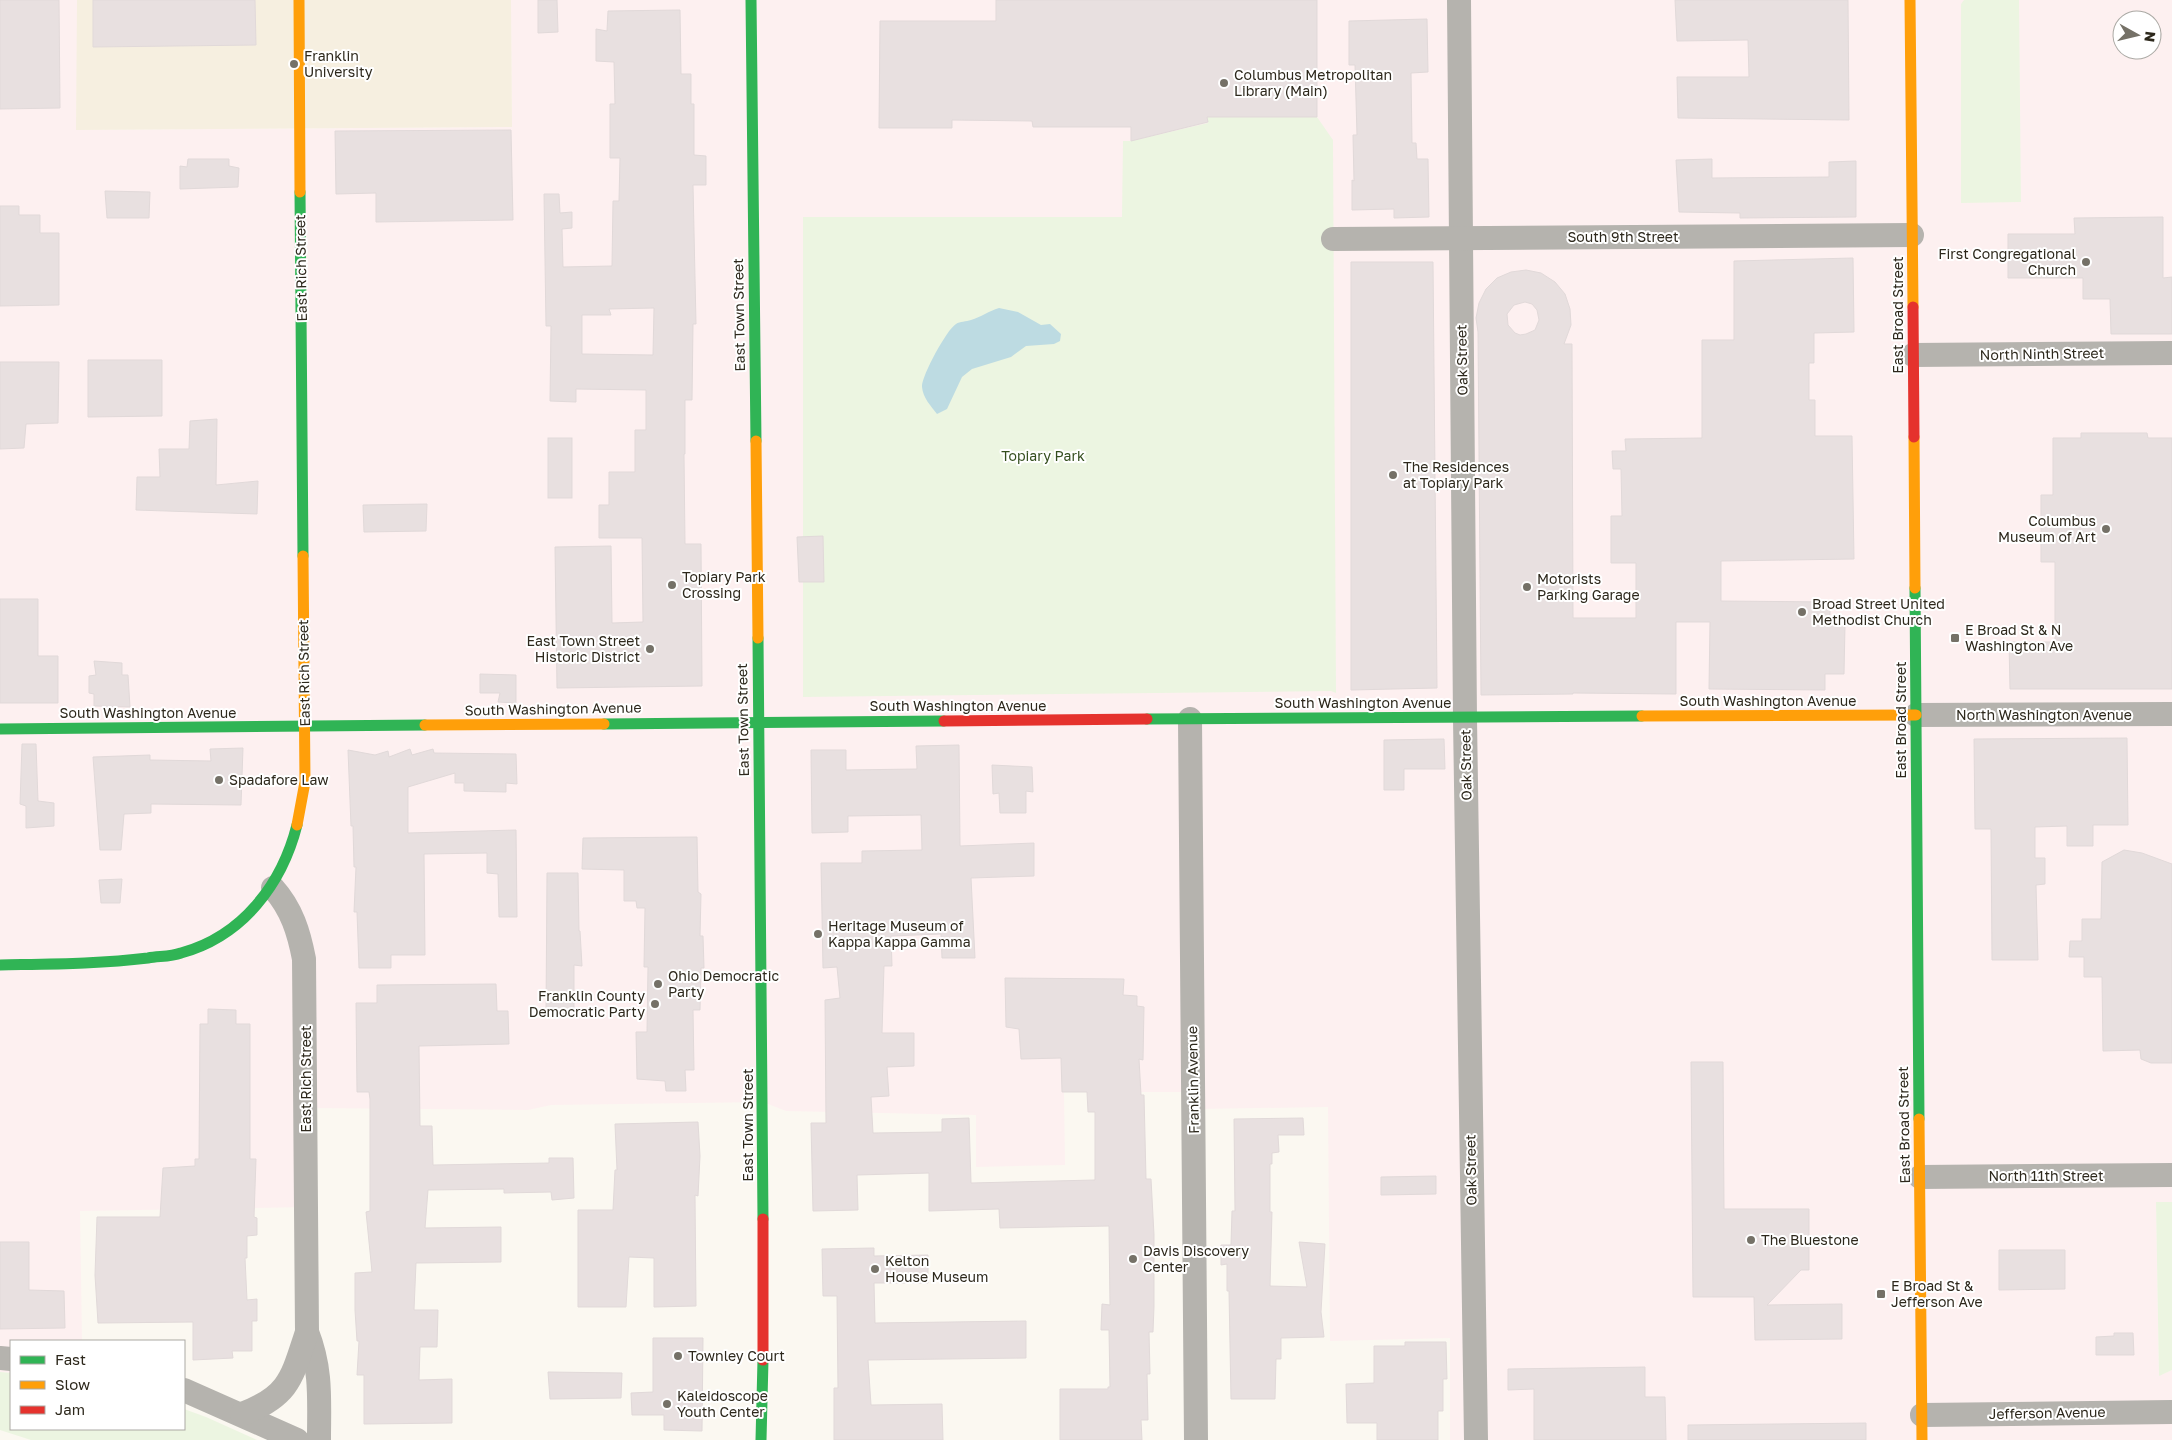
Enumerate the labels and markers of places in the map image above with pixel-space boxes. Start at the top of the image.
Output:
place label: Franklin University [304,47,373,80]
marker: Franklin University [288,58,300,70]
place label: Columbus Metropolitan Library (Main) [1234,66,1392,99]
marker: Columbus Metropolitan Library (Main) [1218,77,1230,89]
place label: First Congregational Church [1938,245,2076,278]
marker: First Congregational Church [2080,256,2092,268]
place label: The Residences at Topiary Park [1403,458,1509,491]
marker: The Residences at Topiary Park [1387,469,1399,481]
place label: Columbus Museum of Art [1998,512,2096,545]
marker: Columbus Museum of Art [2100,523,2112,535]
place label: Topiary Park Crossing [682,568,766,601]
place label: Motorists Parking Garage [1537,570,1640,603]
marker: Topiary Park Crossing [666,579,678,591]
marker: Motorists Parking Garage [1521,581,1533,593]
place label: Broad Street United Methodist Church [1812,595,1945,628]
marker: Broad Street United Methodist Church [1796,606,1808,618]
place label: E Broad St & N Washington Ave [1965,621,2073,654]
place label: East Town Street Historic District [527,632,640,665]
marker: E Broad St & N Washington Ave [1949,632,1961,644]
marker: East Town Street Historic District [644,643,656,655]
place label: Spadafore Law [229,771,329,788]
marker: Spadafore Law [213,774,225,786]
place label: Heritage Museum of Kappa Kappa Gamma [828,917,971,950]
marker: Heritage Museum of Kappa Kappa Gamma [812,928,824,940]
place label: Ohio Democratic Party [668,967,779,1000]
marker: Ohio Democratic Party [652,978,664,990]
place label: Franklin County Democratic Party [529,987,645,1020]
marker: Franklin County Democratic Party [649,998,661,1010]
place label: The Bluestone [1761,1231,1859,1248]
marker: The Bluestone [1745,1234,1757,1246]
place label: Davis Discovery Center [1143,1242,1249,1275]
place label: Kelton House Museum [885,1252,988,1285]
marker: Davis Discovery Center [1127,1253,1139,1265]
marker: Kelton House Museum [869,1263,881,1275]
place label: E Broad St & Jefferson Ave [1891,1277,1983,1310]
marker: E Broad St & Jefferson Ave [1875,1288,1887,1300]
place label: Townley Court [688,1347,785,1364]
marker: Townley Court [672,1350,684,1362]
place label: Kaleidoscope Youth Center [677,1387,768,1420]
marker: Kaleidoscope Youth Center [661,1398,673,1410]

